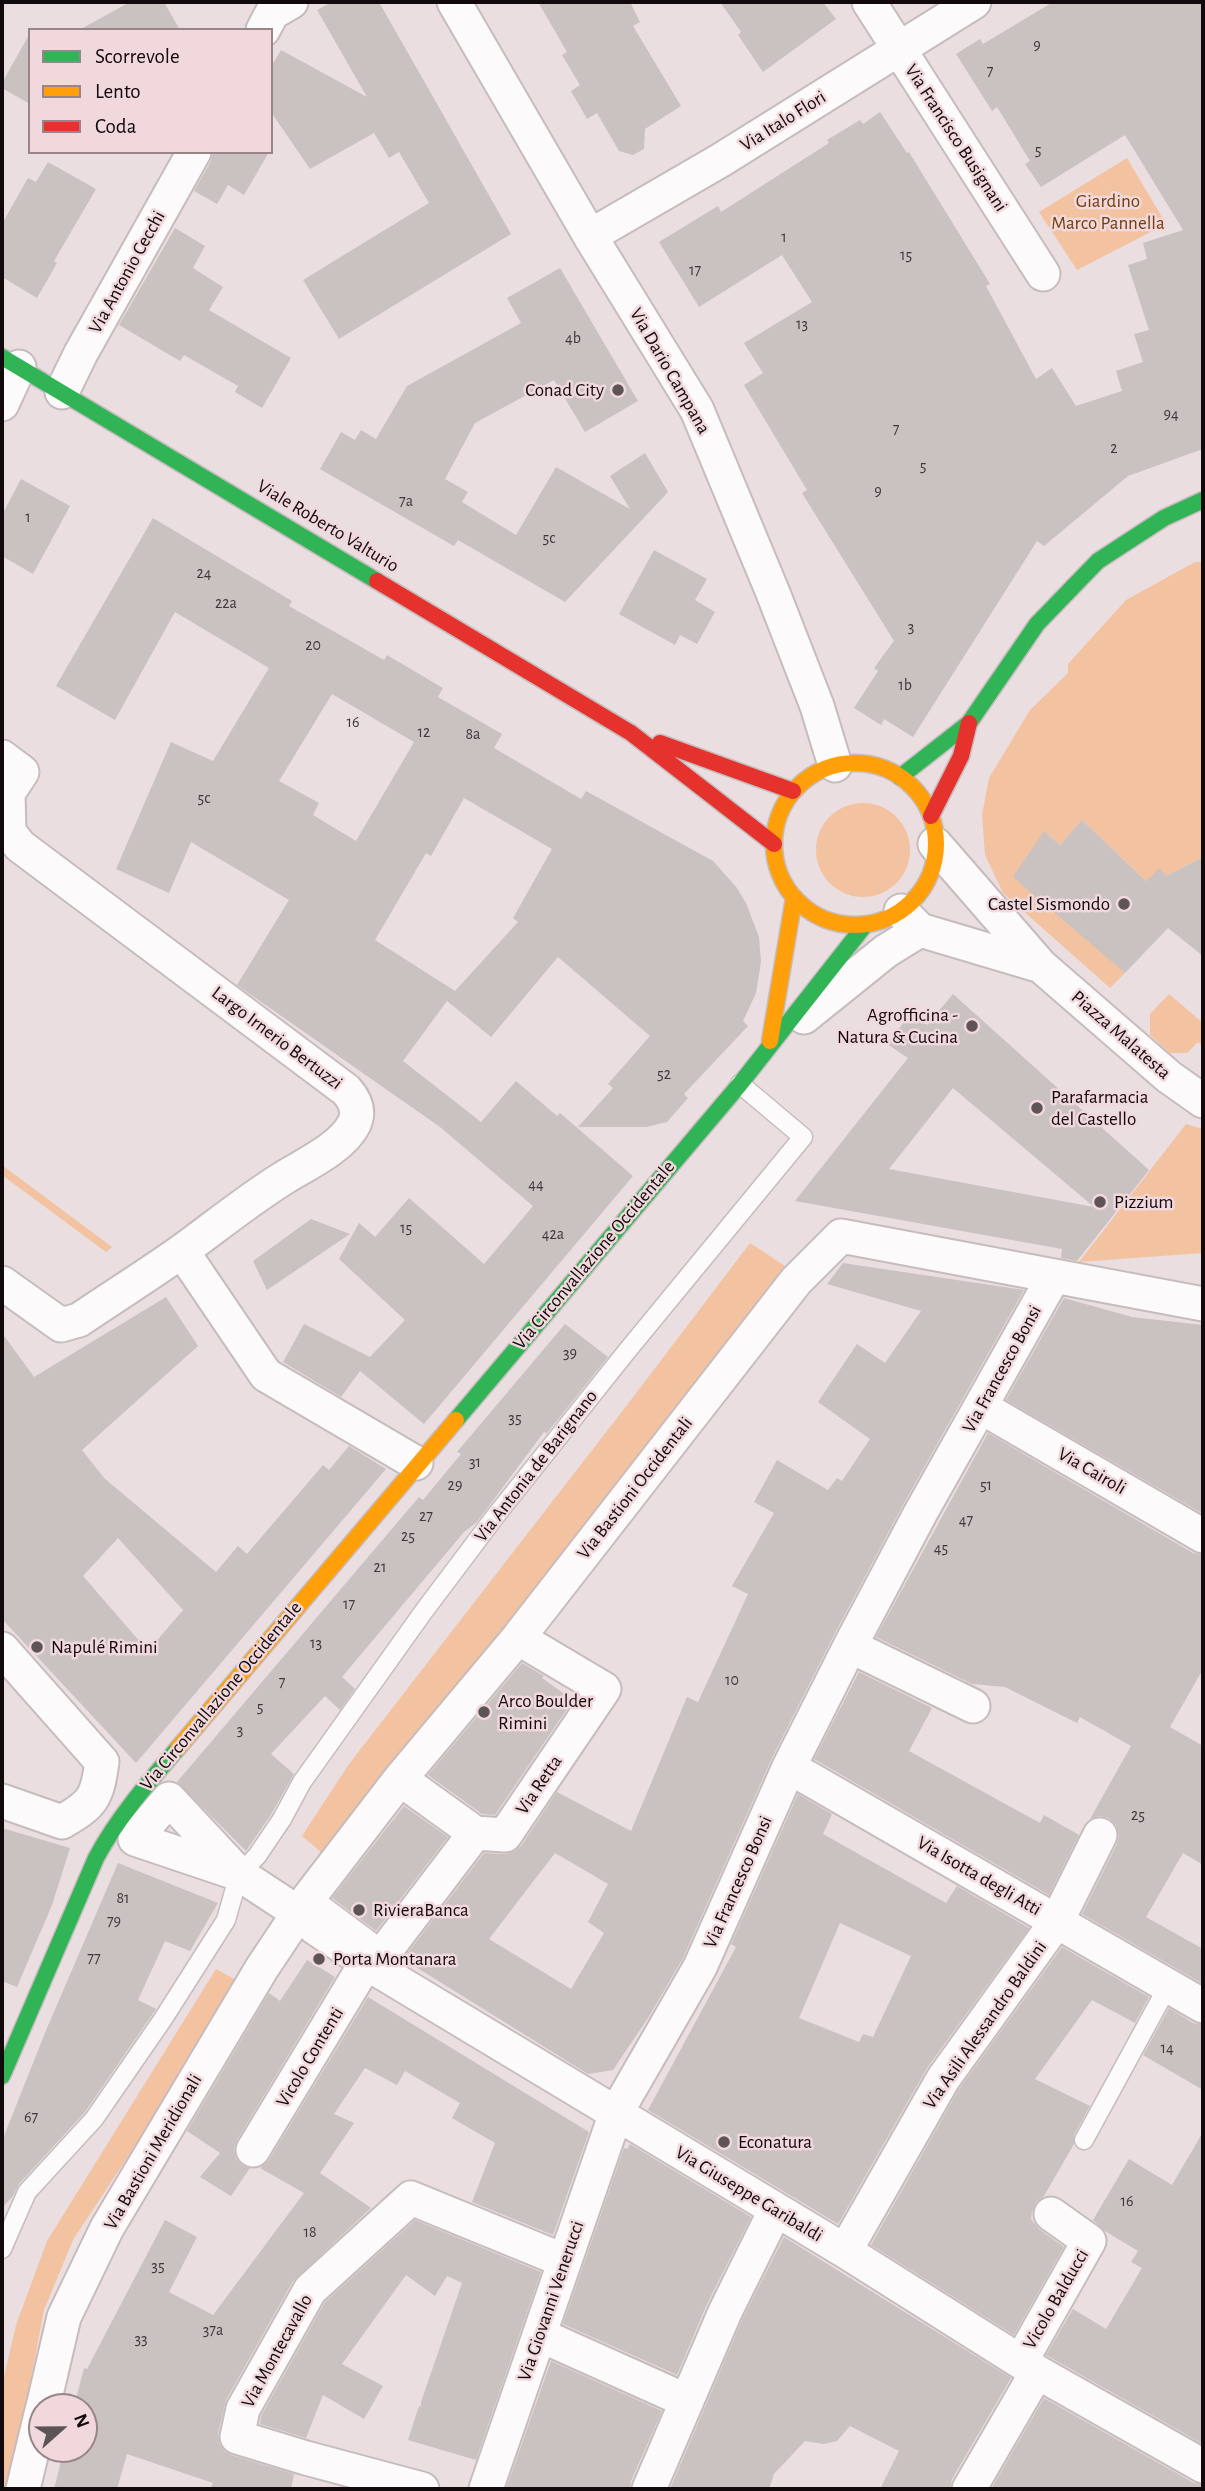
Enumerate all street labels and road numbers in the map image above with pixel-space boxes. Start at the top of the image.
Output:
street label: Via Francisco Busignani [900,60,1012,216]
street label: Via Italo Flori [736,86,830,156]
street label: Via Antonio Cecchi [84,207,170,337]
street label: Via Dario Campana [625,304,715,438]
street label: Viale Roberto Valturio [253,475,403,577]
street label: Largo Irnerio Bertuzzi [207,981,347,1095]
street label: Piazza Malatesta [1067,986,1175,1084]
street label: Via Circonvallazione Occidentale [508,1156,680,1354]
street label: Via Francesco Bonsi [957,1301,1047,1437]
street label: Via Antonia de Barignano [469,1385,603,1547]
street label: Via Bastioni Occidentali [572,1412,698,1564]
street label: Via Cairoli [1054,1442,1130,1500]
street label: Via Circonvallazione Occidentale [135,1597,307,1795]
street label: Via Retta [511,1751,567,1819]
street label: Via Francesco Bonsi [699,1812,777,1952]
street label: Via Isotta degli Atti [913,1831,1045,1921]
street label: Via Asili Alessandro Baldini [918,1937,1052,2113]
street label: Vicolo Contenti [271,2003,349,2111]
street label: Via Bastioni Meridionali [99,2070,207,2234]
street label: Via Giuseppe Garibaldi [671,2141,827,2247]
street label: Via Giovanni Venerucci [513,2218,589,2384]
street label: Vicolo Balducci [1018,2245,1094,2353]
street label: Via Montecavallo [236,2290,318,2412]

